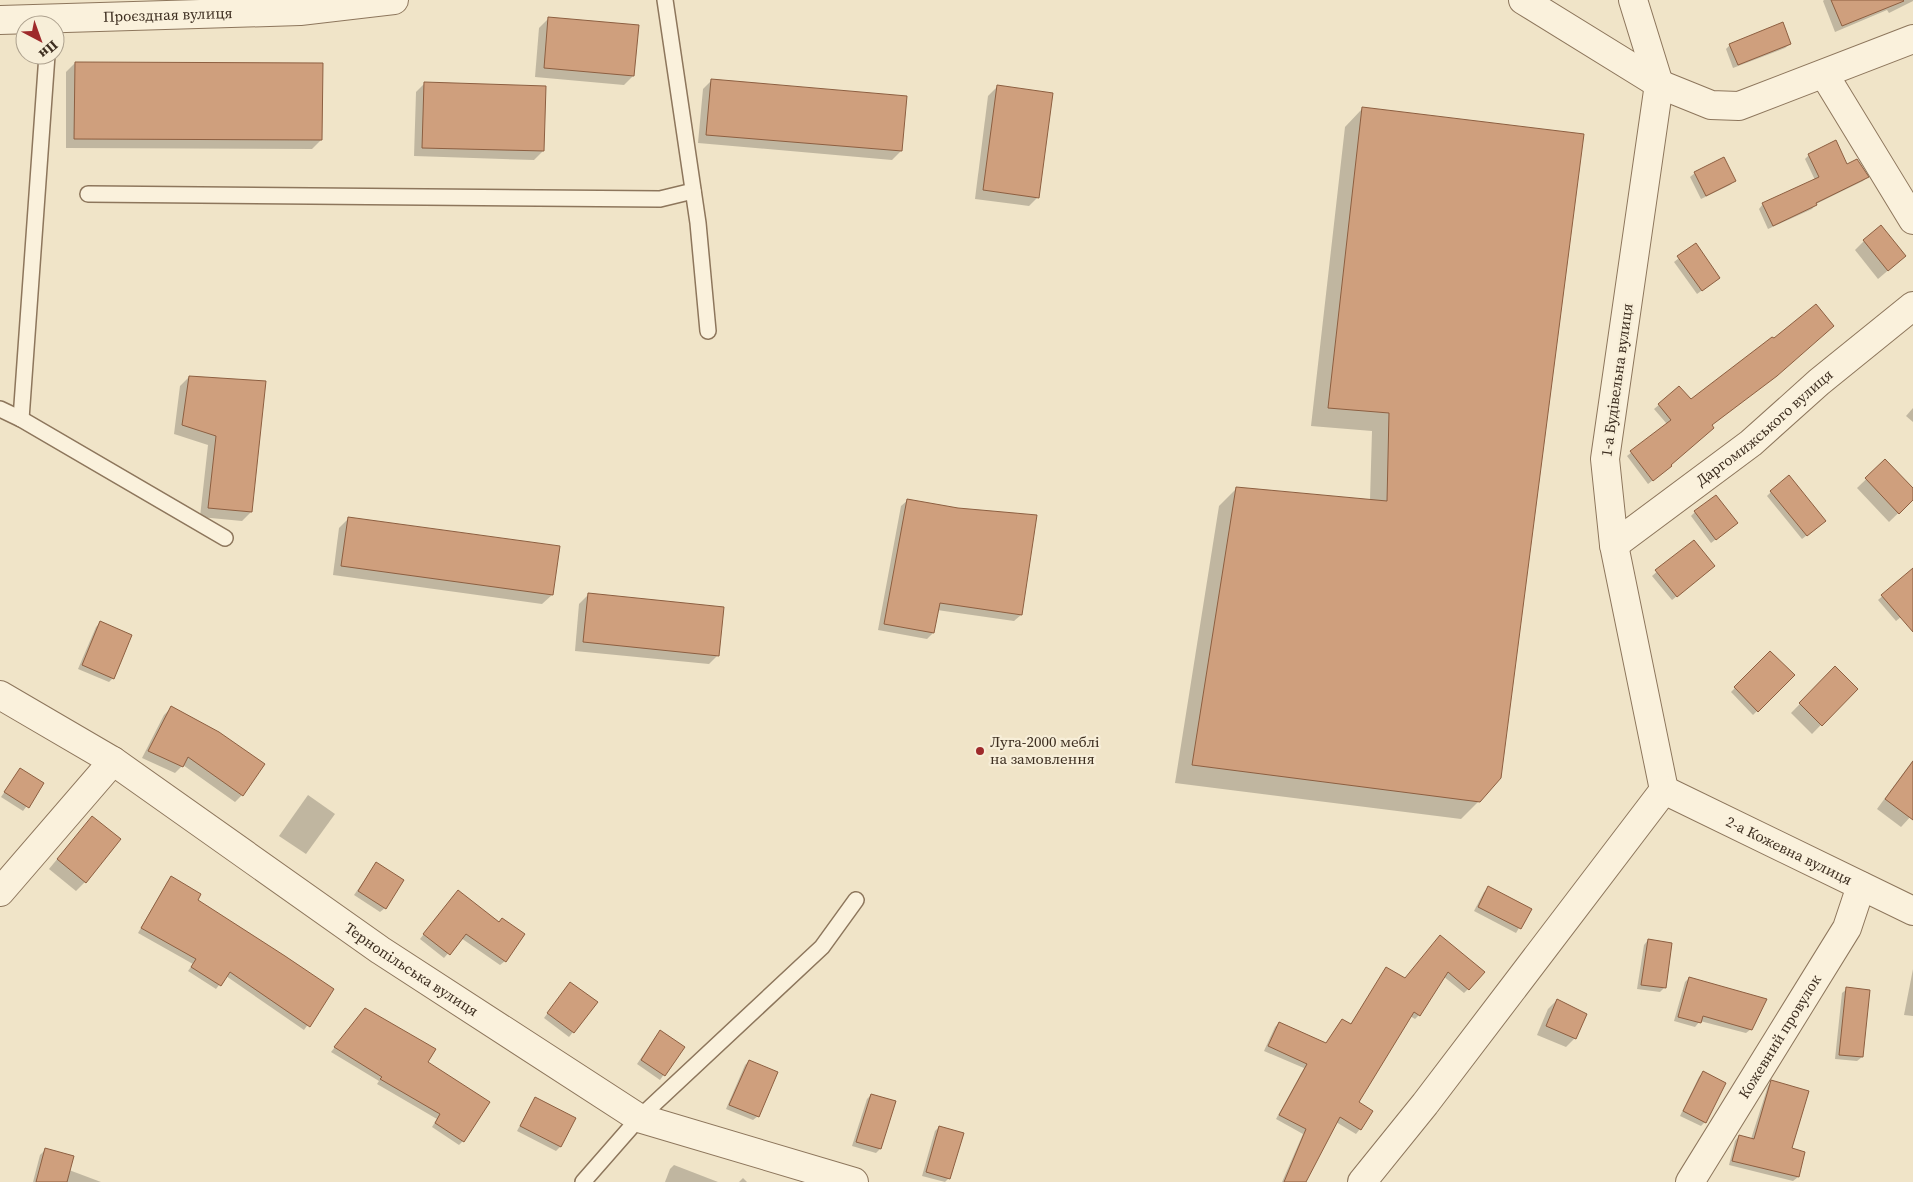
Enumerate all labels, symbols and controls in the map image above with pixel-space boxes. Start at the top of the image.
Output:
street label: Проєздная вулиця [103,2,233,27]
north arrow [15,15,65,65]
text: Пн [35,36,62,64]
street label: 1-а Будівельна вулиця [1595,302,1638,458]
street label: Даргомижського вулиця [1691,364,1837,491]
place label: Луга-2000 меблі на замовлення [990,731,1100,769]
marker: Луга-2000 меблі на замовлення [974,745,986,757]
street label: 2-а Кожевна вулиця [1723,811,1856,890]
street label: Тернопільська вулиця [341,917,483,1021]
street label: Кожевний провулок [1733,970,1826,1102]

